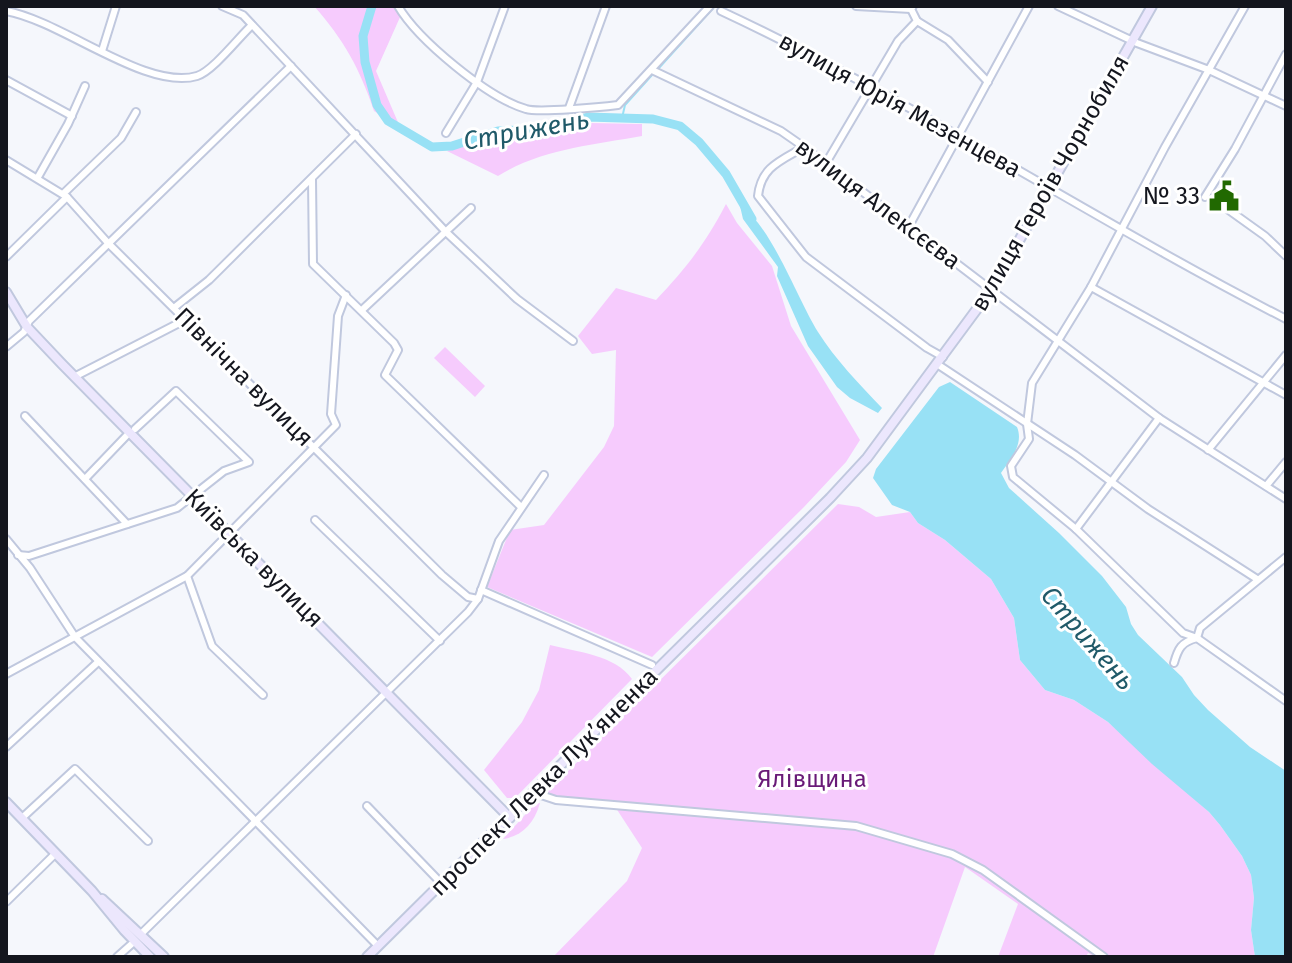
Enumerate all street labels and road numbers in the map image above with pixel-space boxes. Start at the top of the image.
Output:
street label: вулиця Юрія Мезенцева [774,27,1026,183]
street label: вулиця Героїв Чорнобиля [965,50,1135,316]
street label: вулиця Алексєєва [790,133,966,275]
street label: Північна вулиця [169,302,319,452]
street label: Київська вулиця [179,483,329,633]
street label: проспект Левка Лукʼяненка [424,662,664,902]

